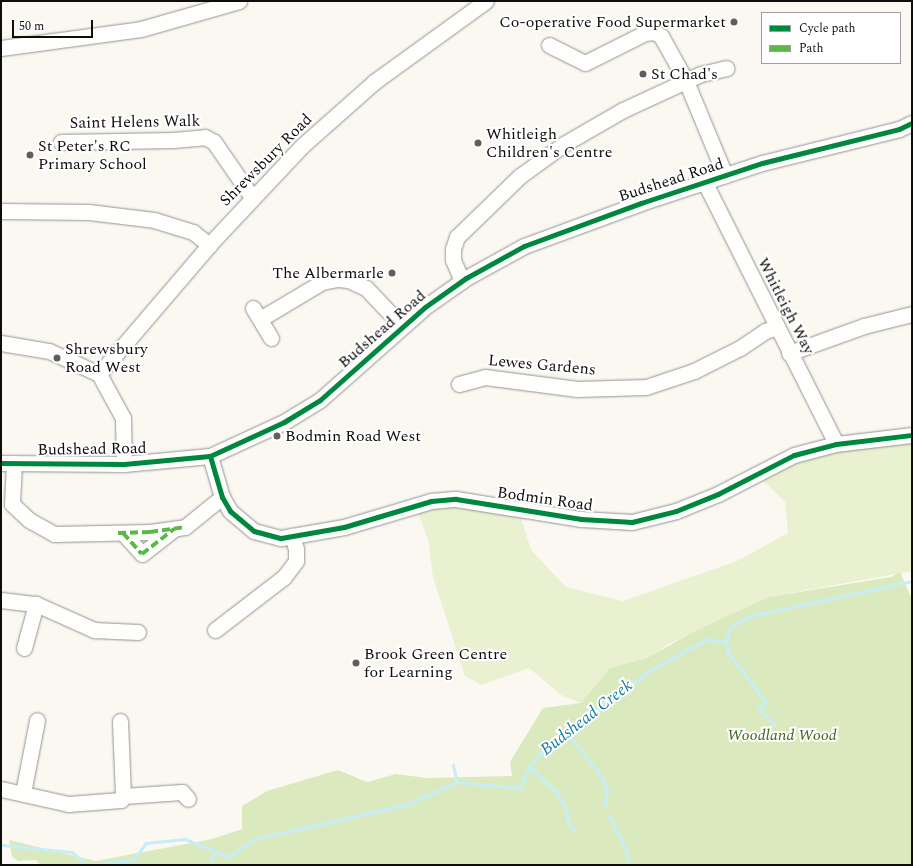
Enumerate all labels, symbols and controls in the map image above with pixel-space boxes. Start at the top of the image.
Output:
scale bar [14,12,95,38]
place label: Co-operative Food Supermarket [499,12,726,32]
legend [761,12,901,64]
text: 50 m [19,17,44,36]
marker: Co-operative Food Supermarket [729,17,739,27]
text: Cycle path [799,19,856,38]
text: Path [799,39,824,58]
place label: St Chad's [651,64,718,84]
marker: St Chad's [638,69,648,79]
street label: Shrewsbury Road [216,110,316,210]
street label: Saint Helens Walk [69,111,201,133]
place label: Whitleigh Children's Centre [486,124,612,162]
place label: St Peter's RC Primary School [38,136,147,174]
marker: Whitleigh Children's Centre [473,138,483,148]
marker: St Peter's RC Primary School [25,150,35,160]
street label: Budshead Road [616,154,726,206]
street label: Whitleigh Way [753,255,819,357]
place label: The Albermarle [272,263,384,283]
marker: The Albermarle [387,268,397,278]
street label: Budshead Road [334,286,430,372]
place label: Shrewsbury Road West [65,339,148,377]
street label: Lewes Gardens [487,351,597,379]
marker: Shrewsbury Road West [52,353,62,363]
place label: Bodmin Road West [285,426,421,446]
marker: Bodmin Road West [272,431,282,441]
street label: Budshead Road [37,438,147,460]
street label: Bodmin Road [496,483,594,515]
place label: Brook Green Centre for Learning [364,644,507,682]
marker: Brook Green Centre for Learning [351,658,361,668]
water label: Budshead Creek [537,676,637,760]
park label: Woodland Wood [727,725,837,745]

